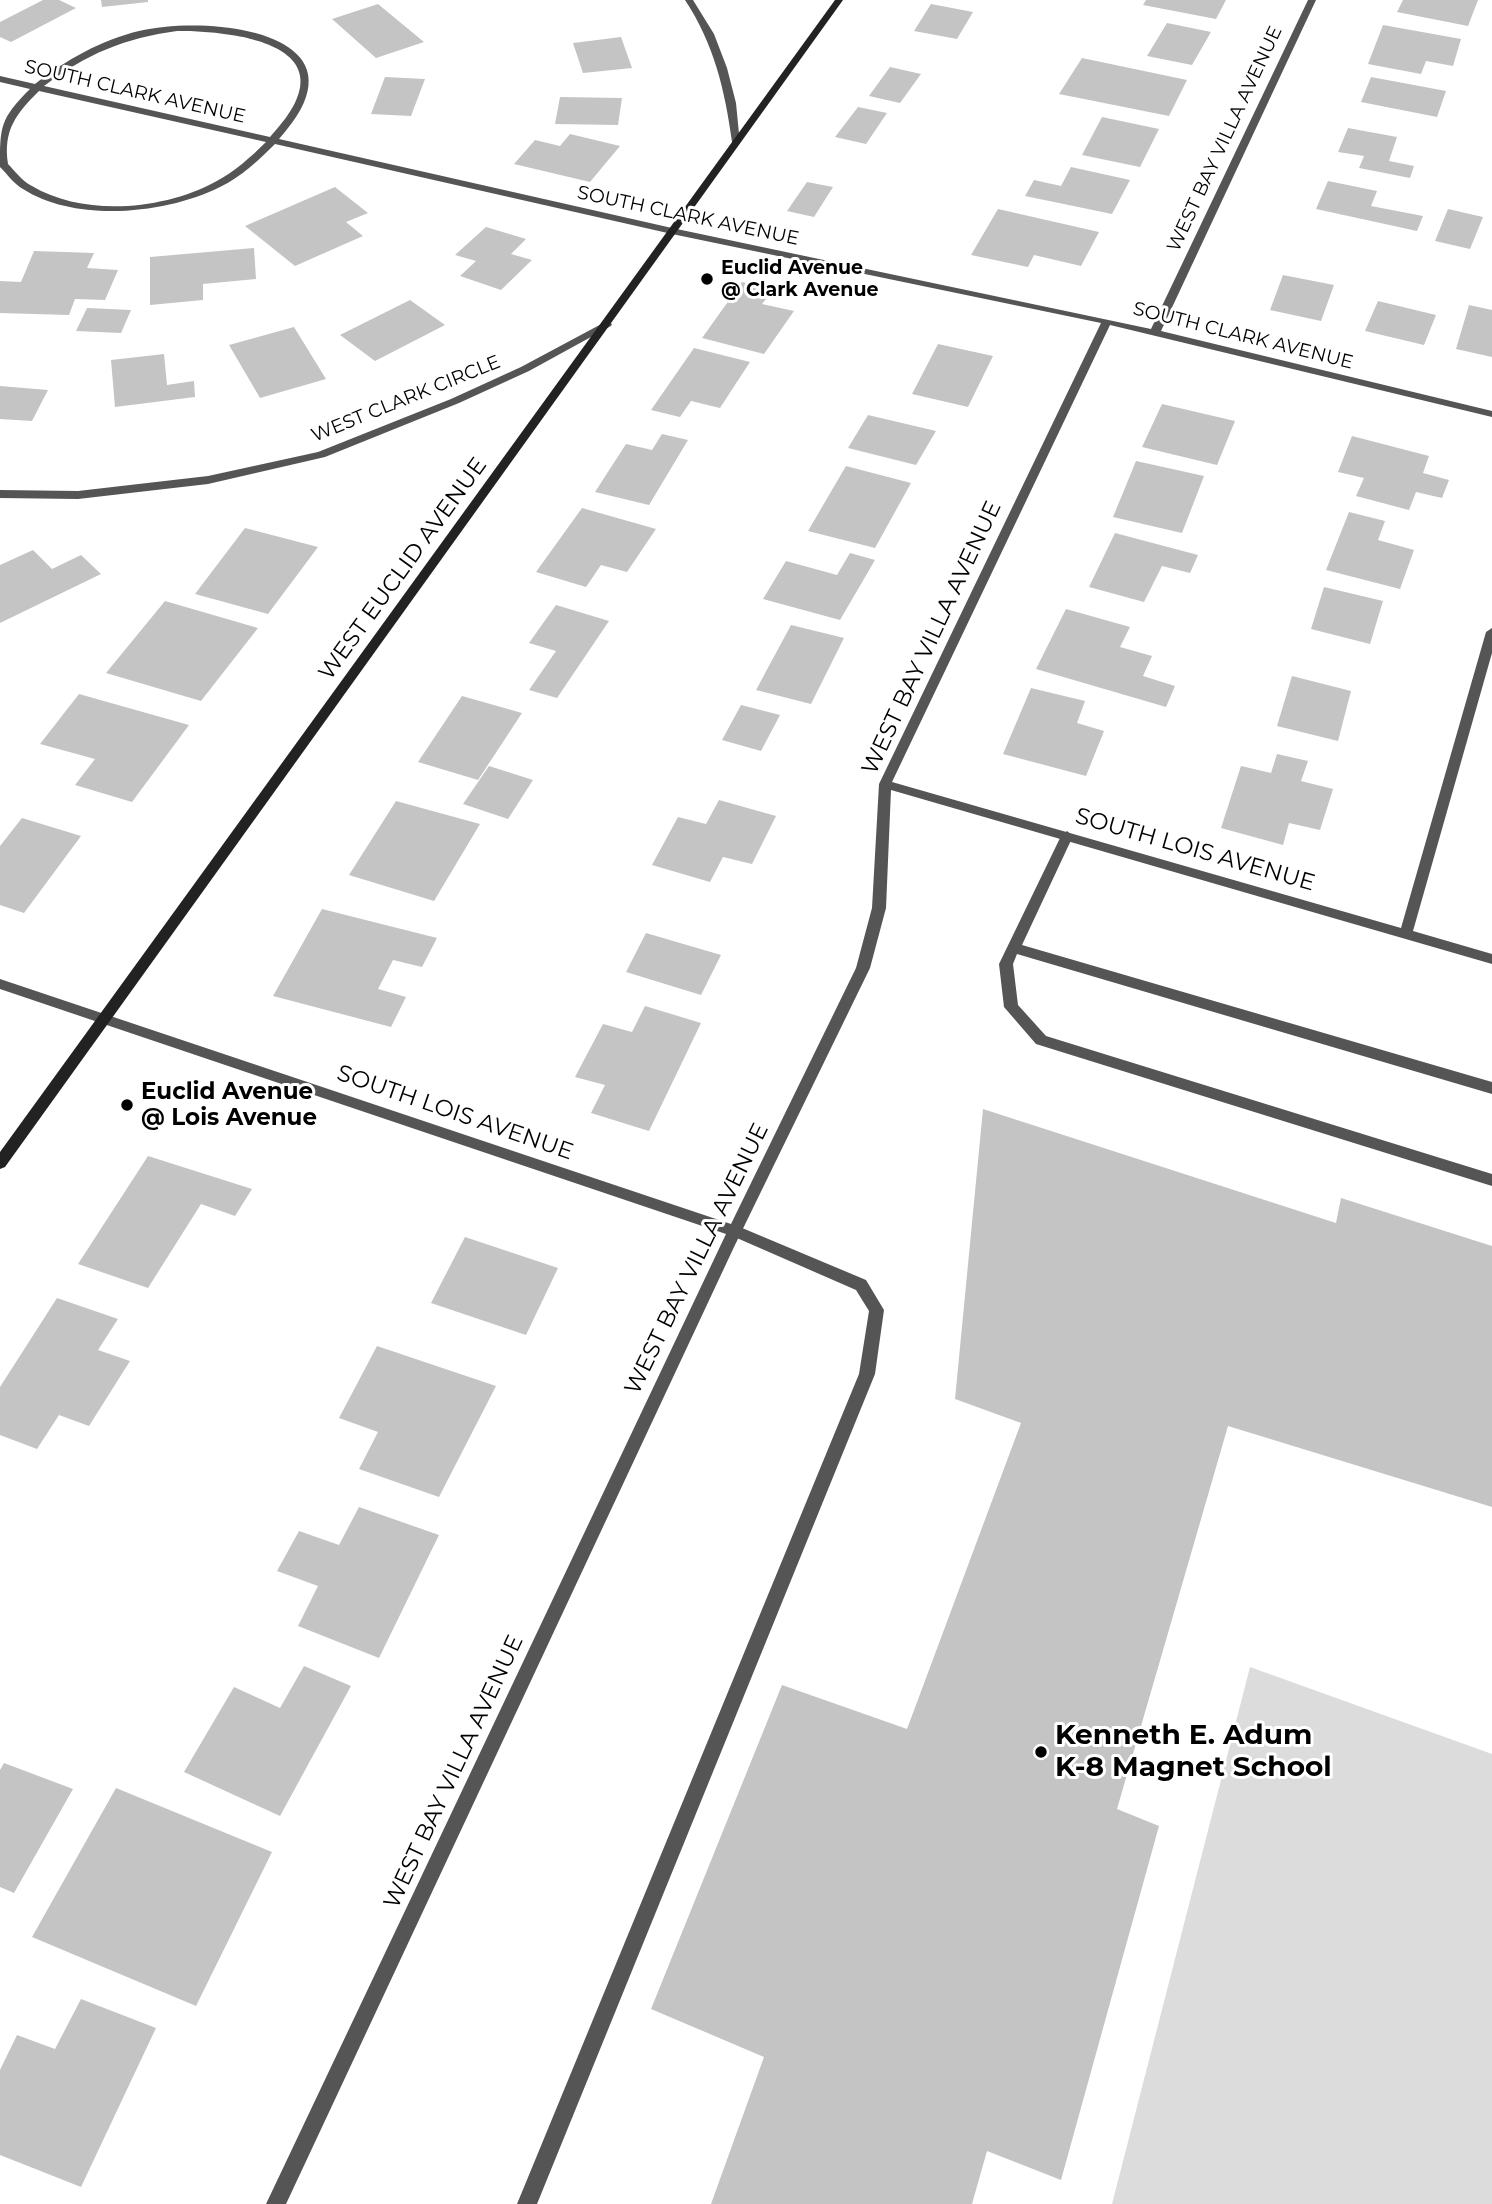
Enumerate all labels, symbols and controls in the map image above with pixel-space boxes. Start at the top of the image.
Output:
street label: WEST BAY VILLA AVENUE [1163,22,1287,256]
street label: SOUTH CLARK AVENUE [22,55,248,129]
street label: SOUTH CLARK AVENUE [575,181,801,251]
place label: Euclid Avenue @ Clark Avenue [721,257,878,301]
marker: Euclid Avenue @ Clark Avenue [699,271,715,287]
street label: SOUTH CLARK AVENUE [1131,298,1355,374]
street label: WEST CLARK CIRCLE [308,351,504,447]
street label: WEST EUCLID AVENUE [313,452,493,686]
street label: WEST BAY VILLA AVENUE [856,497,1008,779]
street label: SOUTH LOIS AVENUE [1072,803,1318,897]
street label: SOUTH LOIS AVENUE [333,1060,577,1166]
place label: Euclid Avenue @ Lois Avenue [141,1078,317,1132]
marker: Euclid Avenue @ Lois Avenue [119,1097,135,1113]
street label: WEST BAY VILLA AVENUE [619,1119,775,1399]
street label: WEST BAY VILLA AVENUE [378,1631,530,1913]
place label: Kenneth E. Adum K-8 Magnet School [1055,1719,1332,1785]
marker: Kenneth E. Adum K-8 Magnet School [1033,1744,1049,1760]

